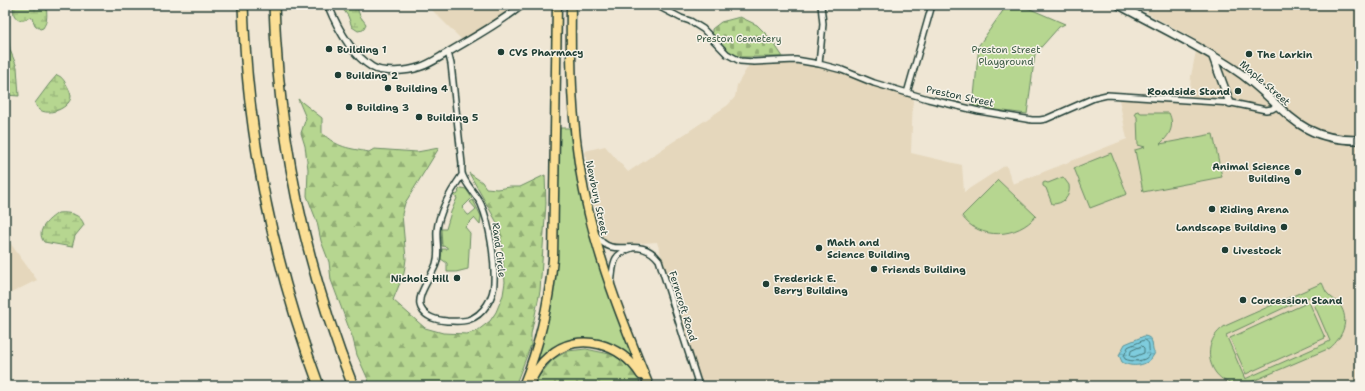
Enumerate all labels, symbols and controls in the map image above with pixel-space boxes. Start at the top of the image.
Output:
park label: Preston Cemetery [696,32,782,45]
place label: Building 1 [337,43,387,56]
park label: Preston Street Playground [971,43,1041,68]
marker: Building 1 [324,44,334,54]
place label: CVS Pharmacy [509,46,583,59]
marker: CVS Pharmacy [496,47,506,57]
place label: The Larkin [1257,48,1313,61]
marker: The Larkin [1244,49,1254,59]
street label: Maple Street [1237,57,1293,109]
place label: Building 2 [346,69,398,82]
marker: Building 2 [333,70,343,80]
place label: Building 4 [396,82,448,95]
street label: Preston Street [925,82,995,110]
marker: Building 4 [383,83,393,93]
place label: Roadside Stand [1147,85,1230,98]
marker: Roadside Stand [1233,86,1243,96]
place label: Building 3 [357,101,409,114]
marker: Building 3 [344,102,354,112]
place label: Building 5 [427,111,478,124]
marker: Building 5 [414,112,424,122]
street label: Newbury Street [583,159,611,237]
place label: Animal Science Building [1212,160,1291,185]
marker: Animal Science Building [1293,167,1303,177]
place label: Riding Arena [1220,203,1289,216]
marker: Riding Arena [1207,204,1217,214]
place label: Landscape Building [1176,221,1276,234]
street label: Rand Circle [489,222,509,278]
marker: Landscape Building [1279,222,1289,232]
place label: Math and Science Building [827,236,910,261]
marker: Math and Science Building [814,243,824,253]
place label: Livestock [1233,244,1282,257]
marker: Livestock [1220,245,1230,255]
place label: Friends Building [882,263,966,276]
marker: Friends Building [869,264,879,274]
street label: Ferncroft Road [666,269,700,343]
place label: Nichols Hill [391,272,450,285]
place label: Frederick E. Berry Building [774,272,848,297]
marker: Nichols Hill [452,273,462,283]
marker: Frederick E. Berry Building [761,279,771,289]
place label: Concession Stand [1251,294,1342,307]
marker: Concession Stand [1238,295,1248,305]

